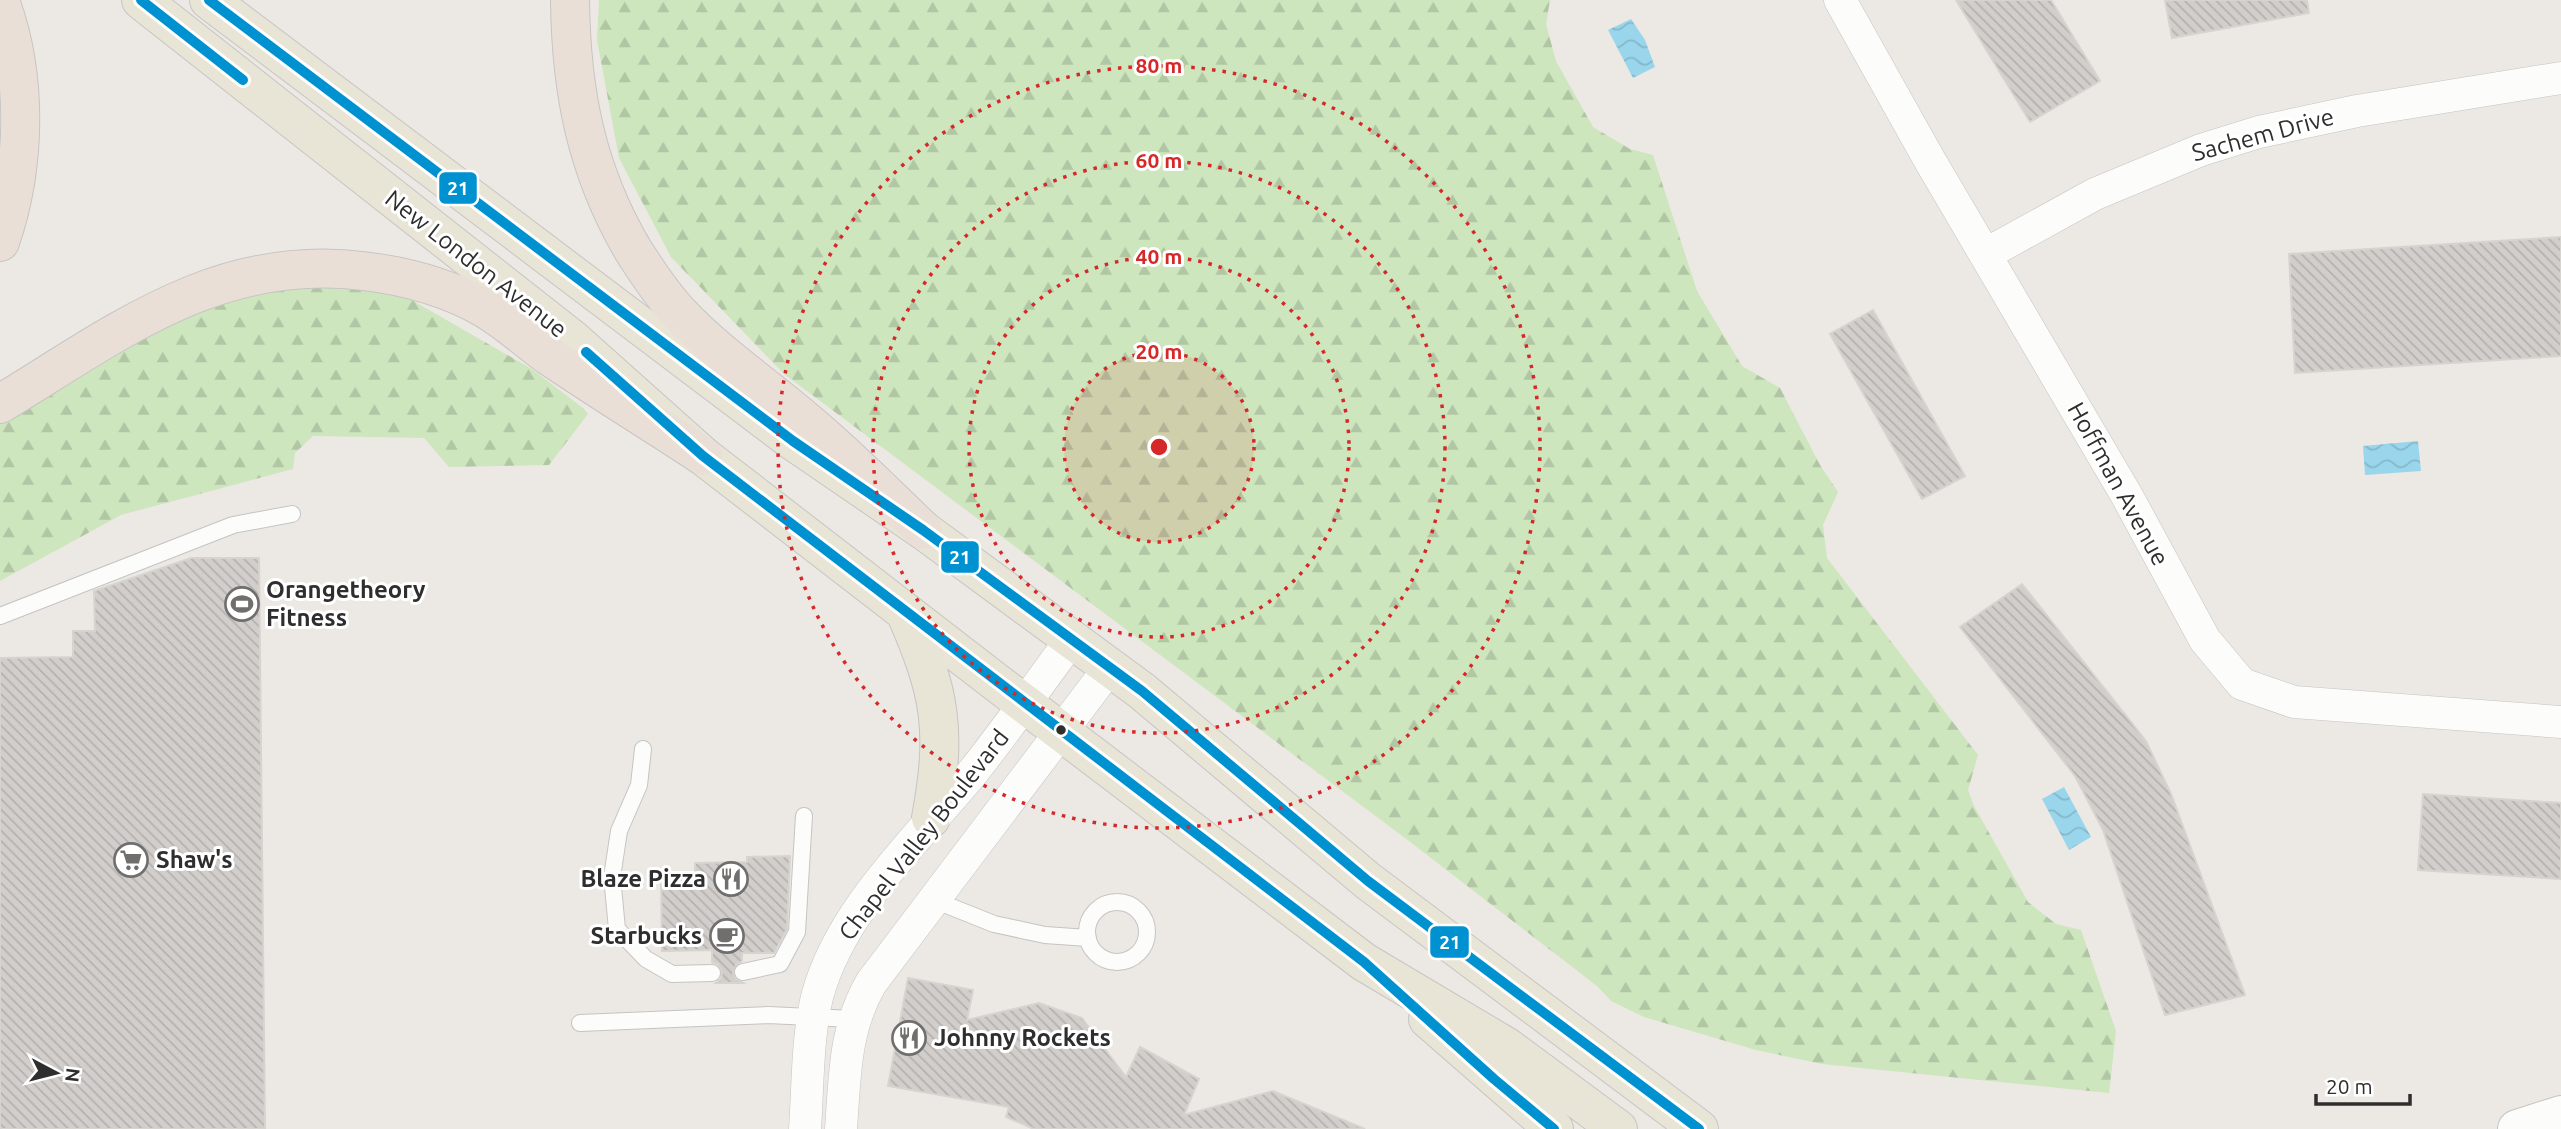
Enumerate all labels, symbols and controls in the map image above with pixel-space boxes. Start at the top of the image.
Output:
text: 80 m [1136,53,1182,77]
street label: Sachem Drive [2189,103,2337,166]
text: 60 m [1136,148,1182,172]
line badge: 21 [438,171,478,205]
text: 21 [447,177,469,199]
street label: New London Avenue [380,184,572,343]
text: 40 m [1136,244,1182,268]
text: 20 m [1136,339,1182,363]
street label: Hoffman Avenue [2062,398,2174,570]
centre of rings [1147,435,1171,459]
line badge: 21 [940,540,980,574]
text: 21 [949,546,971,568]
place label: Orangetheory Fitness [266,576,426,631]
sports icon: Orangetheory Fitness [223,585,261,623]
unlabelled marker [1054,723,1068,737]
street label: Chapel Valley Boulevard [833,724,1014,945]
supermarket icon: Shaw's [112,841,150,879]
place label: Shaw's [156,846,233,873]
restaurant icon: Blaze Pizza [712,860,750,898]
place label: Blaze Pizza [580,865,706,892]
cafe icon: Starbucks [708,917,746,955]
place label: Starbucks [591,922,702,949]
line badge: 21 [1429,925,1470,959]
text: 21 [1439,931,1461,953]
restaurant icon: Johnny Rockets [890,1019,928,1057]
place label: Johnny Rockets [934,1024,1111,1051]
north arrow [21,1038,91,1108]
scale bar [2316,1062,2410,1106]
text: N [61,1067,85,1083]
text: 20 m [2326,1074,2373,1098]

